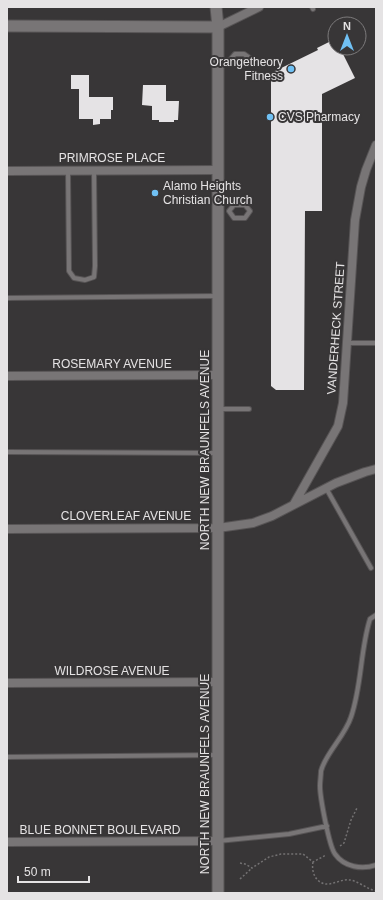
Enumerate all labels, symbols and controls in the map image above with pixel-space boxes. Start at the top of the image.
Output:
north arrow [327,16,367,56]
text: N [343,20,351,32]
place label: Orangetheory Fitness [210,55,283,83]
marker: Orangetheory Fitness [286,64,296,74]
place label: CVS Pharmacy [278,110,360,124]
marker: CVS Pharmacy [265,112,275,122]
street label: PRIMROSE PLACE [59,151,165,165]
place label: Alamo Heights Christian Church [163,179,252,207]
marker: Alamo Heights Christian Church [150,188,160,198]
street label: VANDERHECK STREET [324,260,348,395]
street label: NORTH NEW BRAUNFELS AVENUE [198,350,212,550]
street label: ROSEMARY AVENUE [52,357,172,371]
street label: CLOVERLEAF AVENUE [61,509,191,523]
street label: WILDROSE AVENUE [54,664,170,678]
street label: NORTH NEW BRAUNFELS AVENUE [198,674,212,874]
street label: BLUE BONNET BOULEVARD [20,823,181,837]
scale bar [18,858,89,884]
text: 50 m [24,865,51,879]

